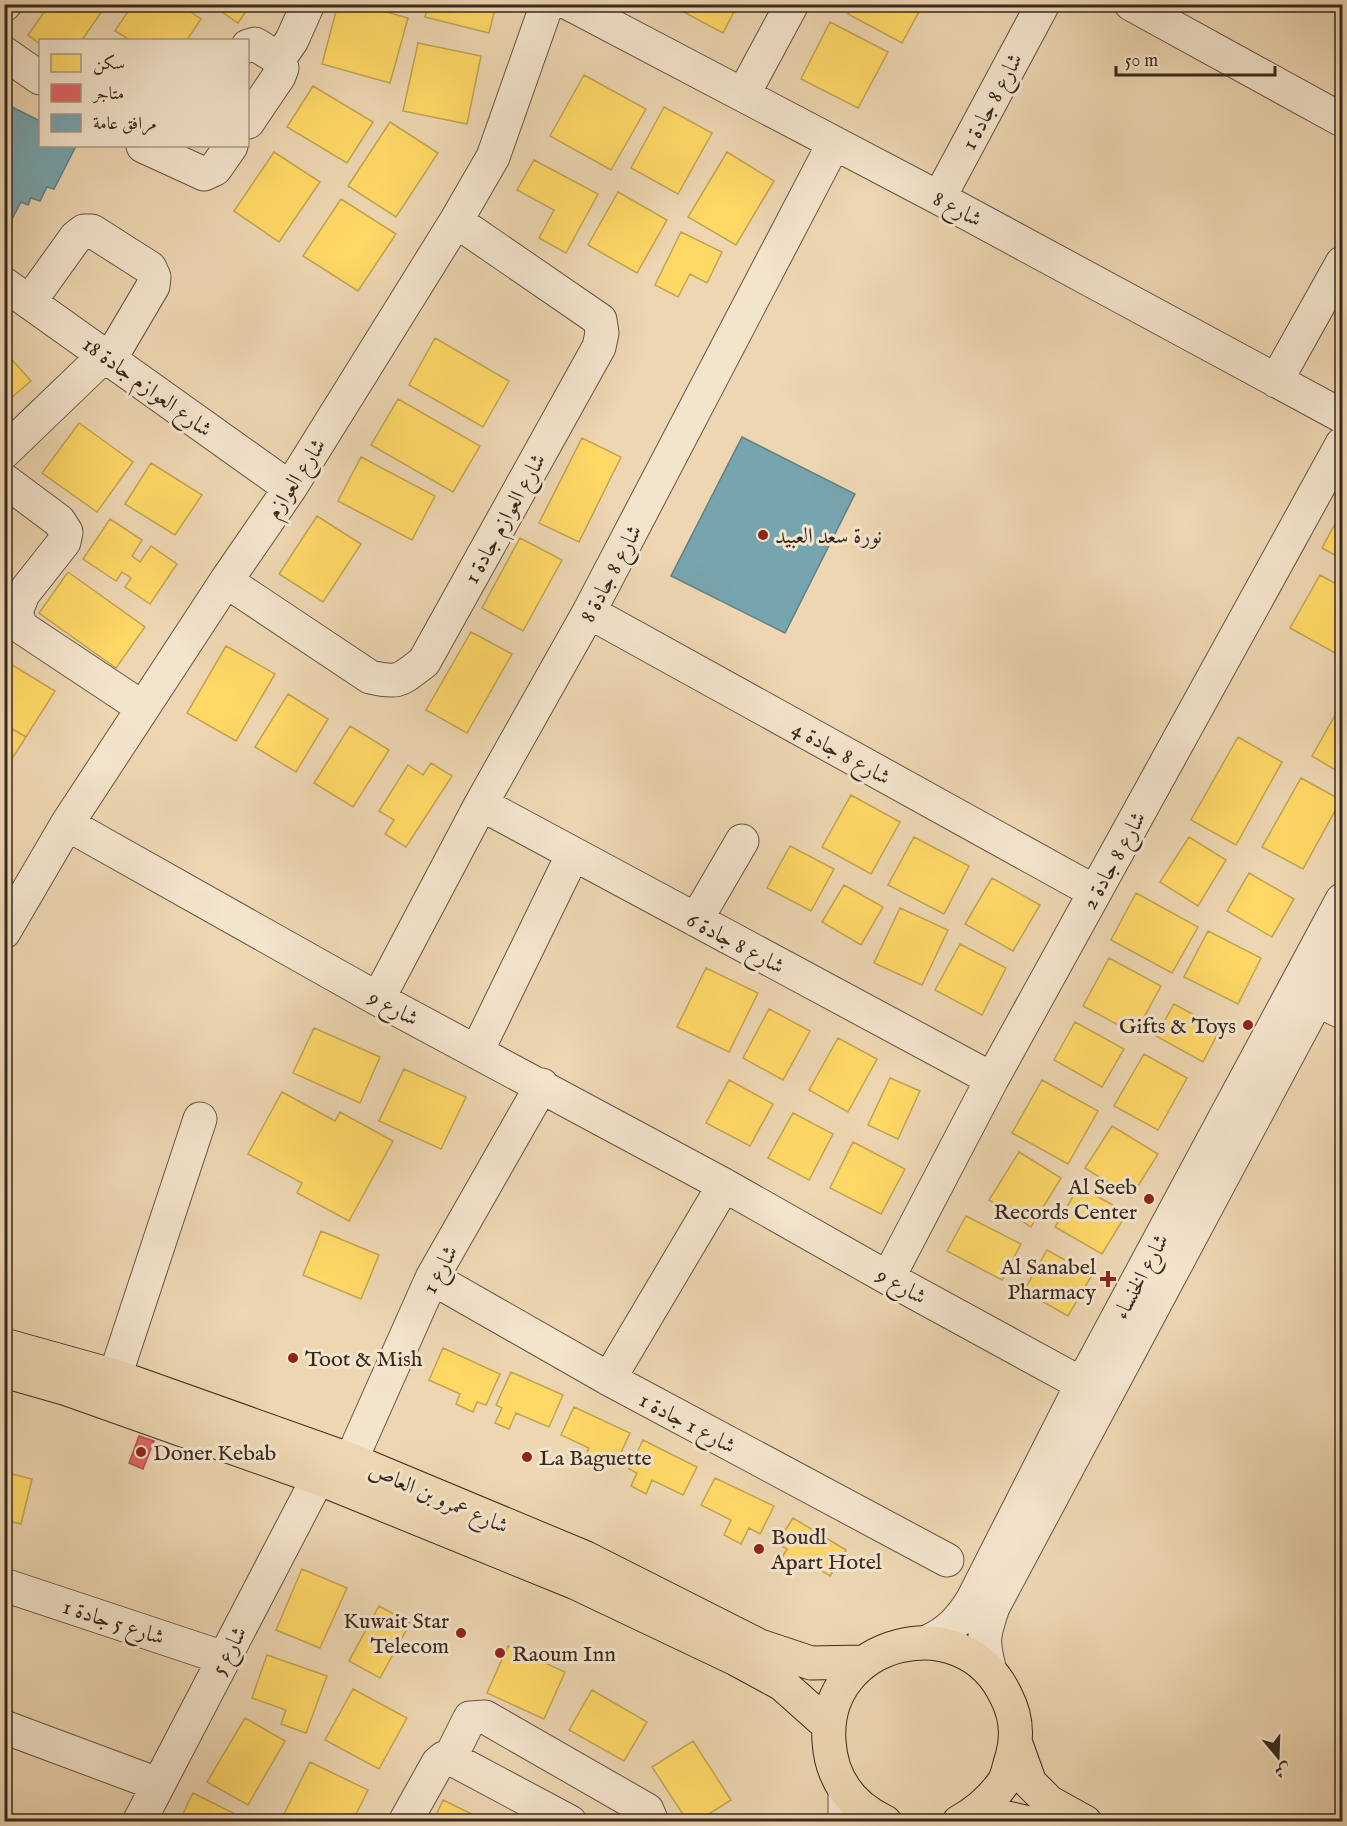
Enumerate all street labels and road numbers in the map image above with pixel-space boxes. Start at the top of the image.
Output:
street label: شارع 8 جادة 1 [956,49,1033,157]
street label: شارع 8 [926,185,986,237]
street label: شارع العوازم جادة 18 [74,331,217,447]
street label: شارع العوازم [260,433,336,527]
street label: شارع العوازم جادة 1 [458,449,557,591]
street label: شارع 8 جادة 8 [574,520,652,629]
street label: شارع 8 جادة 4 [785,715,895,795]
street label: شارع 8 جادة 2 [1076,807,1156,916]
street label: شارع 8 جادة 6 [680,906,789,984]
street label: شارع 9 [361,984,423,1036]
street label: شارع الخنساء [1108,1229,1179,1326]
street label: شارع 1 [416,1241,468,1301]
street label: شارع 9 [869,1261,931,1314]
street label: شارع 1 جادة 1 [633,1387,740,1464]
street label: شارع عمرو بن العاص [363,1457,512,1544]
street label: شارع 5 جادة 1 [58,1593,168,1655]
street label: شارع 5 [205,1622,257,1681]

